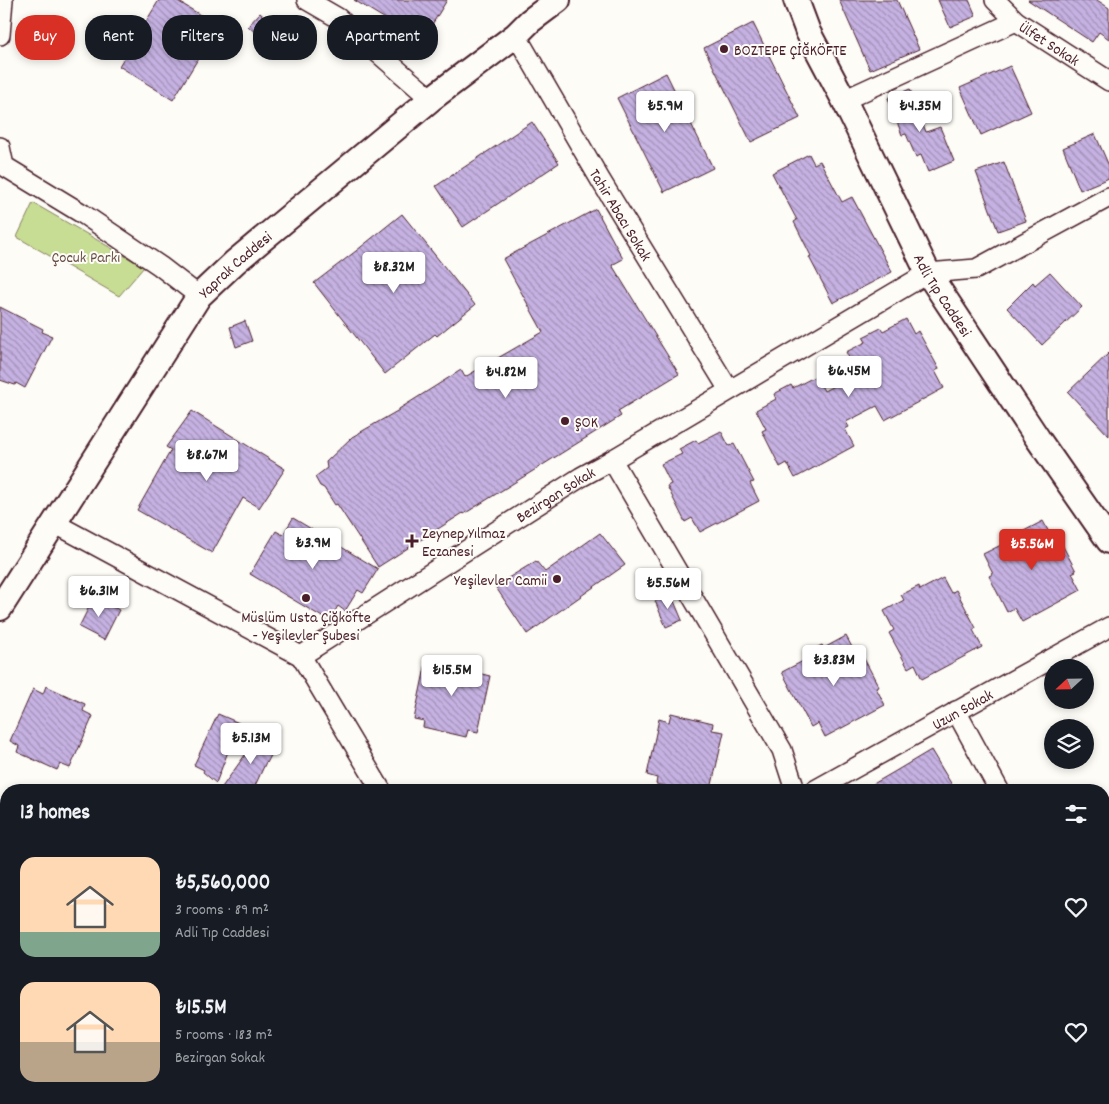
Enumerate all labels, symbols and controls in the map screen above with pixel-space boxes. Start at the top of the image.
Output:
chip: Buy [15,15,75,60]
chip: Rent [85,15,152,60]
chip: Filters [162,15,243,60]
chip: New [253,15,317,60]
chip: Apartment [327,15,438,60]
street label: Ülfet Sokak [1014,17,1083,73]
place label: BOZTEPE ÇİĞKÖFTE [734,40,847,63]
marker: BOZTEPE ÇİĞKÖFTE [718,43,730,55]
pin: ₺5.9M [630,90,700,133]
pin: ₺4.35M [879,90,961,133]
text: ₺5.9M [647,95,683,118]
text: ₺4.35M [899,95,941,118]
street label: Tahir Abacı Sokak [582,165,656,266]
street label: Yaprak Caddesi [194,227,278,305]
park label: Çocuk Parkı [52,247,120,270]
street label: Adli Tıp Caddesi [906,251,976,342]
pin: ₺8.32M [353,252,435,294]
text: ₺8.32M [373,256,415,279]
pin: ₺4.82M [465,356,547,399]
pin: ₺6.45M [808,356,890,398]
text: ₺6.45M [828,360,870,383]
text: ₺4.82M [486,361,527,384]
place label: ŞOK [575,412,598,435]
marker: ŞOK [559,415,571,427]
pin: ₺8.67M [166,440,248,482]
text: ₺8.67M [186,444,228,467]
street label: Bezirgan Sokak [512,462,600,530]
place label: Zeynep Yılmaz Eczanesi [422,523,505,564]
pin: ₺3.9M [278,528,348,570]
pin: ₺5.56M [991,528,1073,571]
text: ₺3.9M [295,532,331,555]
text: ₺5.56M [1010,533,1054,556]
marker: Zeynep Yılmaz Eczanesi [406,535,418,547]
pin: ₺5.56M [627,568,709,610]
place label: Yeşilevler Camii [454,570,547,593]
text: ₺5.56M [646,572,690,595]
marker: Yeşilevler Camii [551,573,563,585]
pin: ₺6.31M [58,576,140,618]
text: ₺6.31M [79,580,119,603]
marker: Müslüm Usta Çiğköfte - Yeşilevler Şubesi [300,592,312,604]
place label: Müslüm Usta Çiğköfte - Yeşilevler Şubesi [241,607,371,648]
pin: ₺3.83M [793,644,875,687]
text: ₺3.83M [813,649,855,672]
pin: ₺15.5M [411,654,493,697]
text: ₺15.5M [432,659,472,682]
north arrow [1044,659,1094,709]
map controls [1044,659,1094,769]
street label: Uzun Sokak [928,685,998,737]
button: layers [1044,719,1094,769]
pin: ₺5.13M [210,722,292,765]
text: ₺5.13M [232,727,270,750]
text: 13 homes [20,799,90,829]
icon: filters [1062,800,1090,828]
text: ₺5,560,000 [175,869,270,899]
icon: home [60,877,120,937]
icon: heart [1062,893,1090,921]
text: 3 rooms · 89 m² [175,899,269,922]
text: Adli Tıp Caddesi [175,922,269,945]
text: ₺15.5M [175,994,227,1024]
icon: home [60,1002,120,1062]
icon: heart [1062,1018,1090,1046]
text: 5 rooms · 183 m² [175,1024,272,1047]
text: Bezirgan Sokak [175,1047,265,1070]

